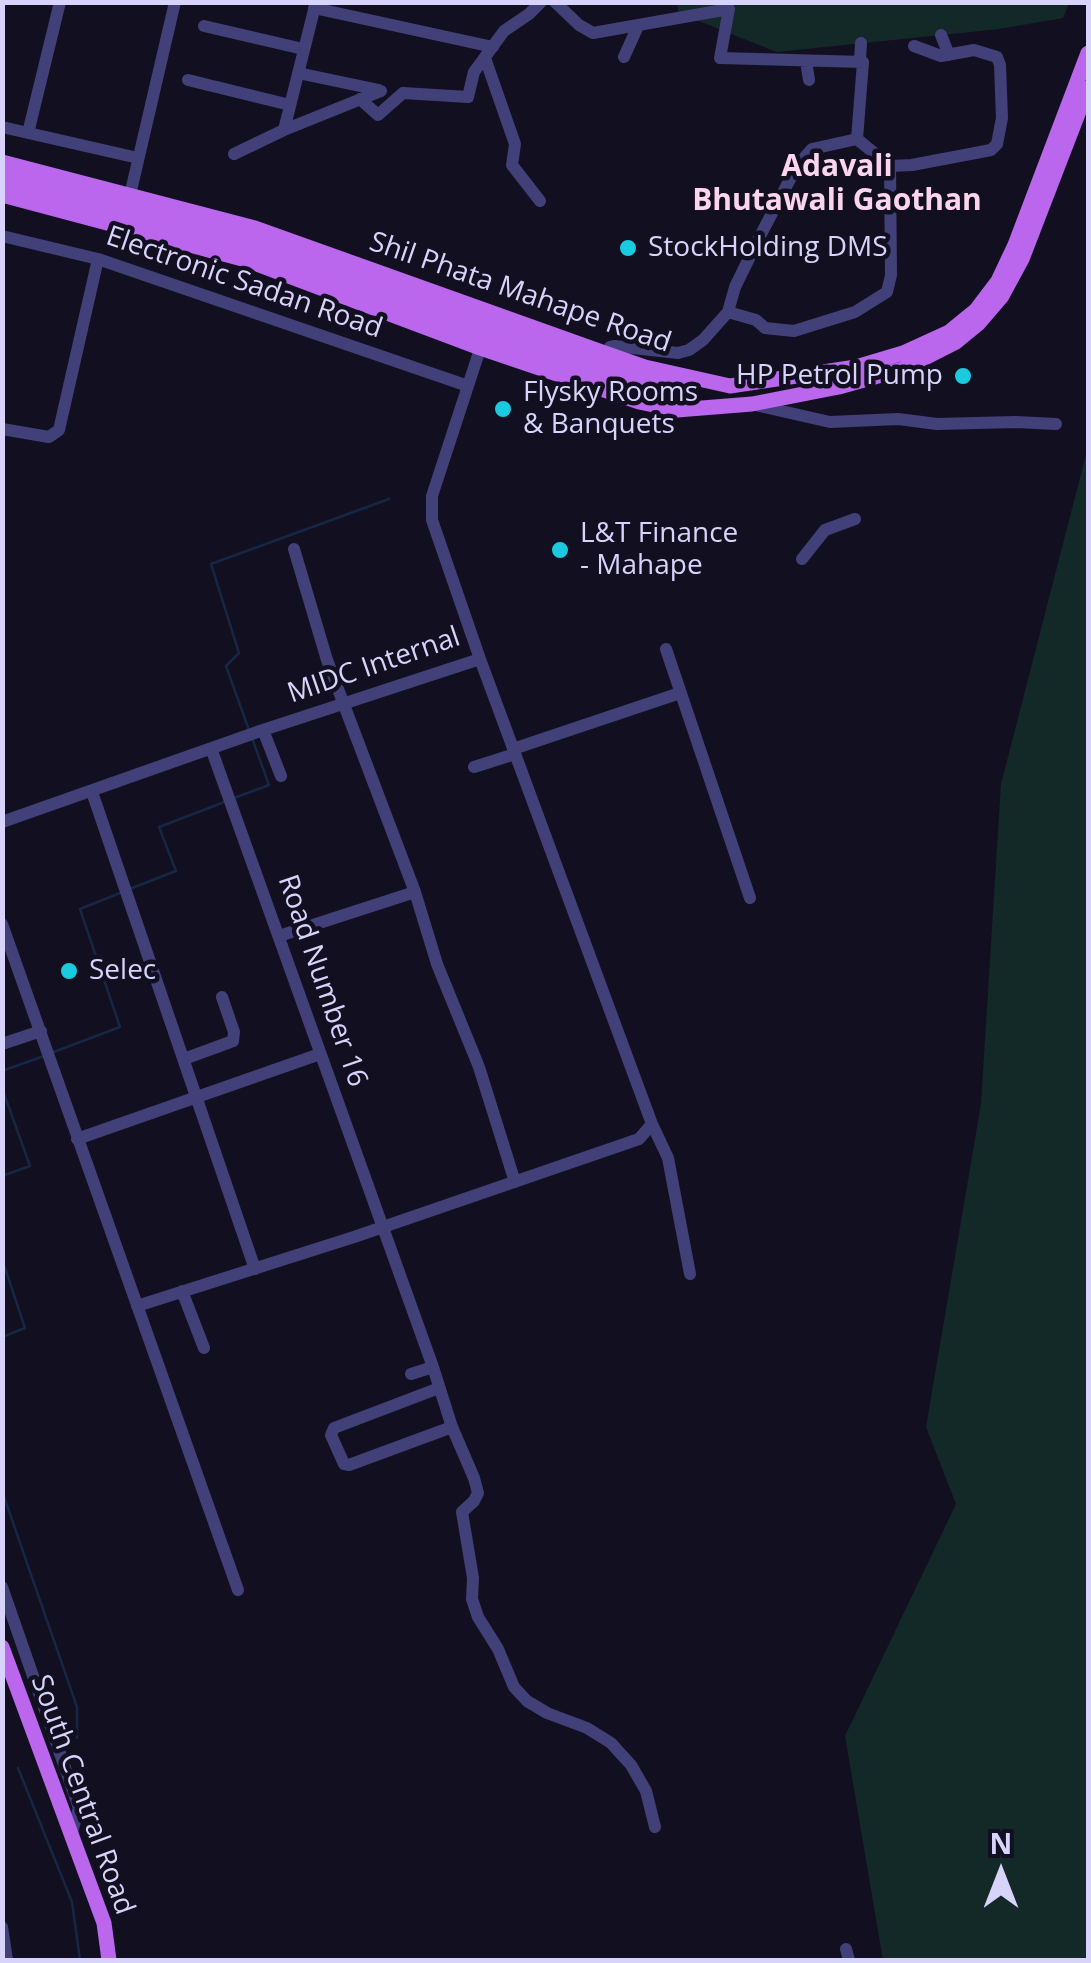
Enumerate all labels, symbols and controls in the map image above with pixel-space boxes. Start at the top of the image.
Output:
district label: Adavali Bhutawali Gaothan [692,149,982,220]
street label: Electronic Sadan Road [102,220,386,346]
street label: Shil Phata Mahape Road [365,226,675,360]
place label: StockHolding DMS [648,231,888,265]
marker: StockHolding DMS [617,237,639,259]
place label: HP Petrol Pump [736,359,943,393]
marker: HP Petrol Pump [952,365,974,387]
place label: Flysky Rooms & Banquets [523,376,698,442]
marker: Flysky Rooms & Banquets [492,398,514,420]
place label: L&T Finance - Mahape [580,517,738,583]
marker: L&T Finance - Mahape [549,539,571,561]
street label: MIDC Internal [283,621,465,711]
street label: Road Number 16 [270,871,374,1091]
place label: Selec [89,954,156,988]
marker: Selec [58,960,80,982]
street label: South Central Road [23,1671,141,1919]
north arrow [951,1823,1051,1923]
text: N [990,1824,1012,1862]

